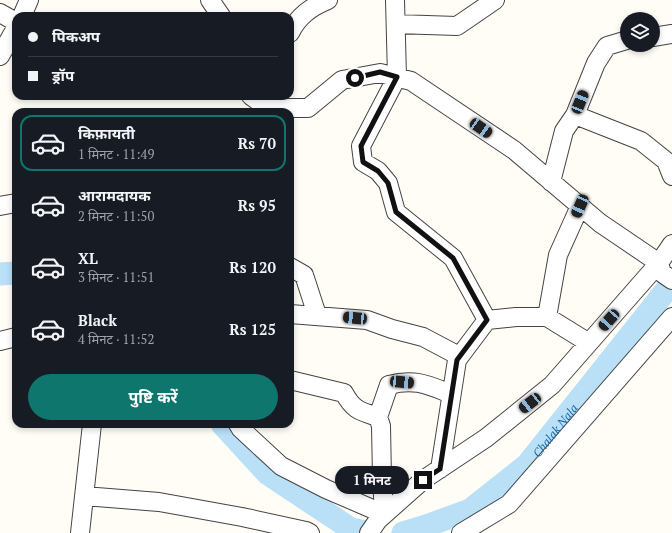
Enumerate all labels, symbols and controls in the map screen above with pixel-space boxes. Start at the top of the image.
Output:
map controls [620,12,660,52]
button: layers [620,12,660,52]
text: पिकअप [52,26,100,46]
text: ड्रॉप [52,65,74,85]
route start [346,69,364,87]
car [570,89,590,115]
car [468,116,494,140]
text: किफ़ायती [78,123,135,143]
icon: car [30,125,66,161]
text: Rs 70 [238,133,276,153]
text: 1 मिनट · 11:49 [78,145,154,163]
text: आरामदायक [78,185,151,205]
icon: car [30,187,66,223]
car [570,193,590,219]
text: Rs 95 [238,195,276,215]
text: 2 मिनट · 11:50 [78,207,154,225]
text: XL [78,248,98,268]
icon: car [30,249,66,285]
text: Rs 120 [229,257,276,277]
text: 3 मिनट · 11:51 [78,268,154,286]
car [597,307,621,333]
text: Black [78,310,117,330]
icon: car [30,311,66,347]
car [343,311,367,325]
text: Rs 125 [229,319,276,339]
text: 4 मिनट · 11:52 [78,330,154,348]
button: पुष्टि करें [28,374,278,420]
car [390,375,414,389]
car [517,391,543,415]
water label: Chalak Nala [529,401,581,460]
callout: 1 मिनट [335,466,409,494]
text: 1 मिनट [353,471,391,489]
route end [414,471,432,489]

